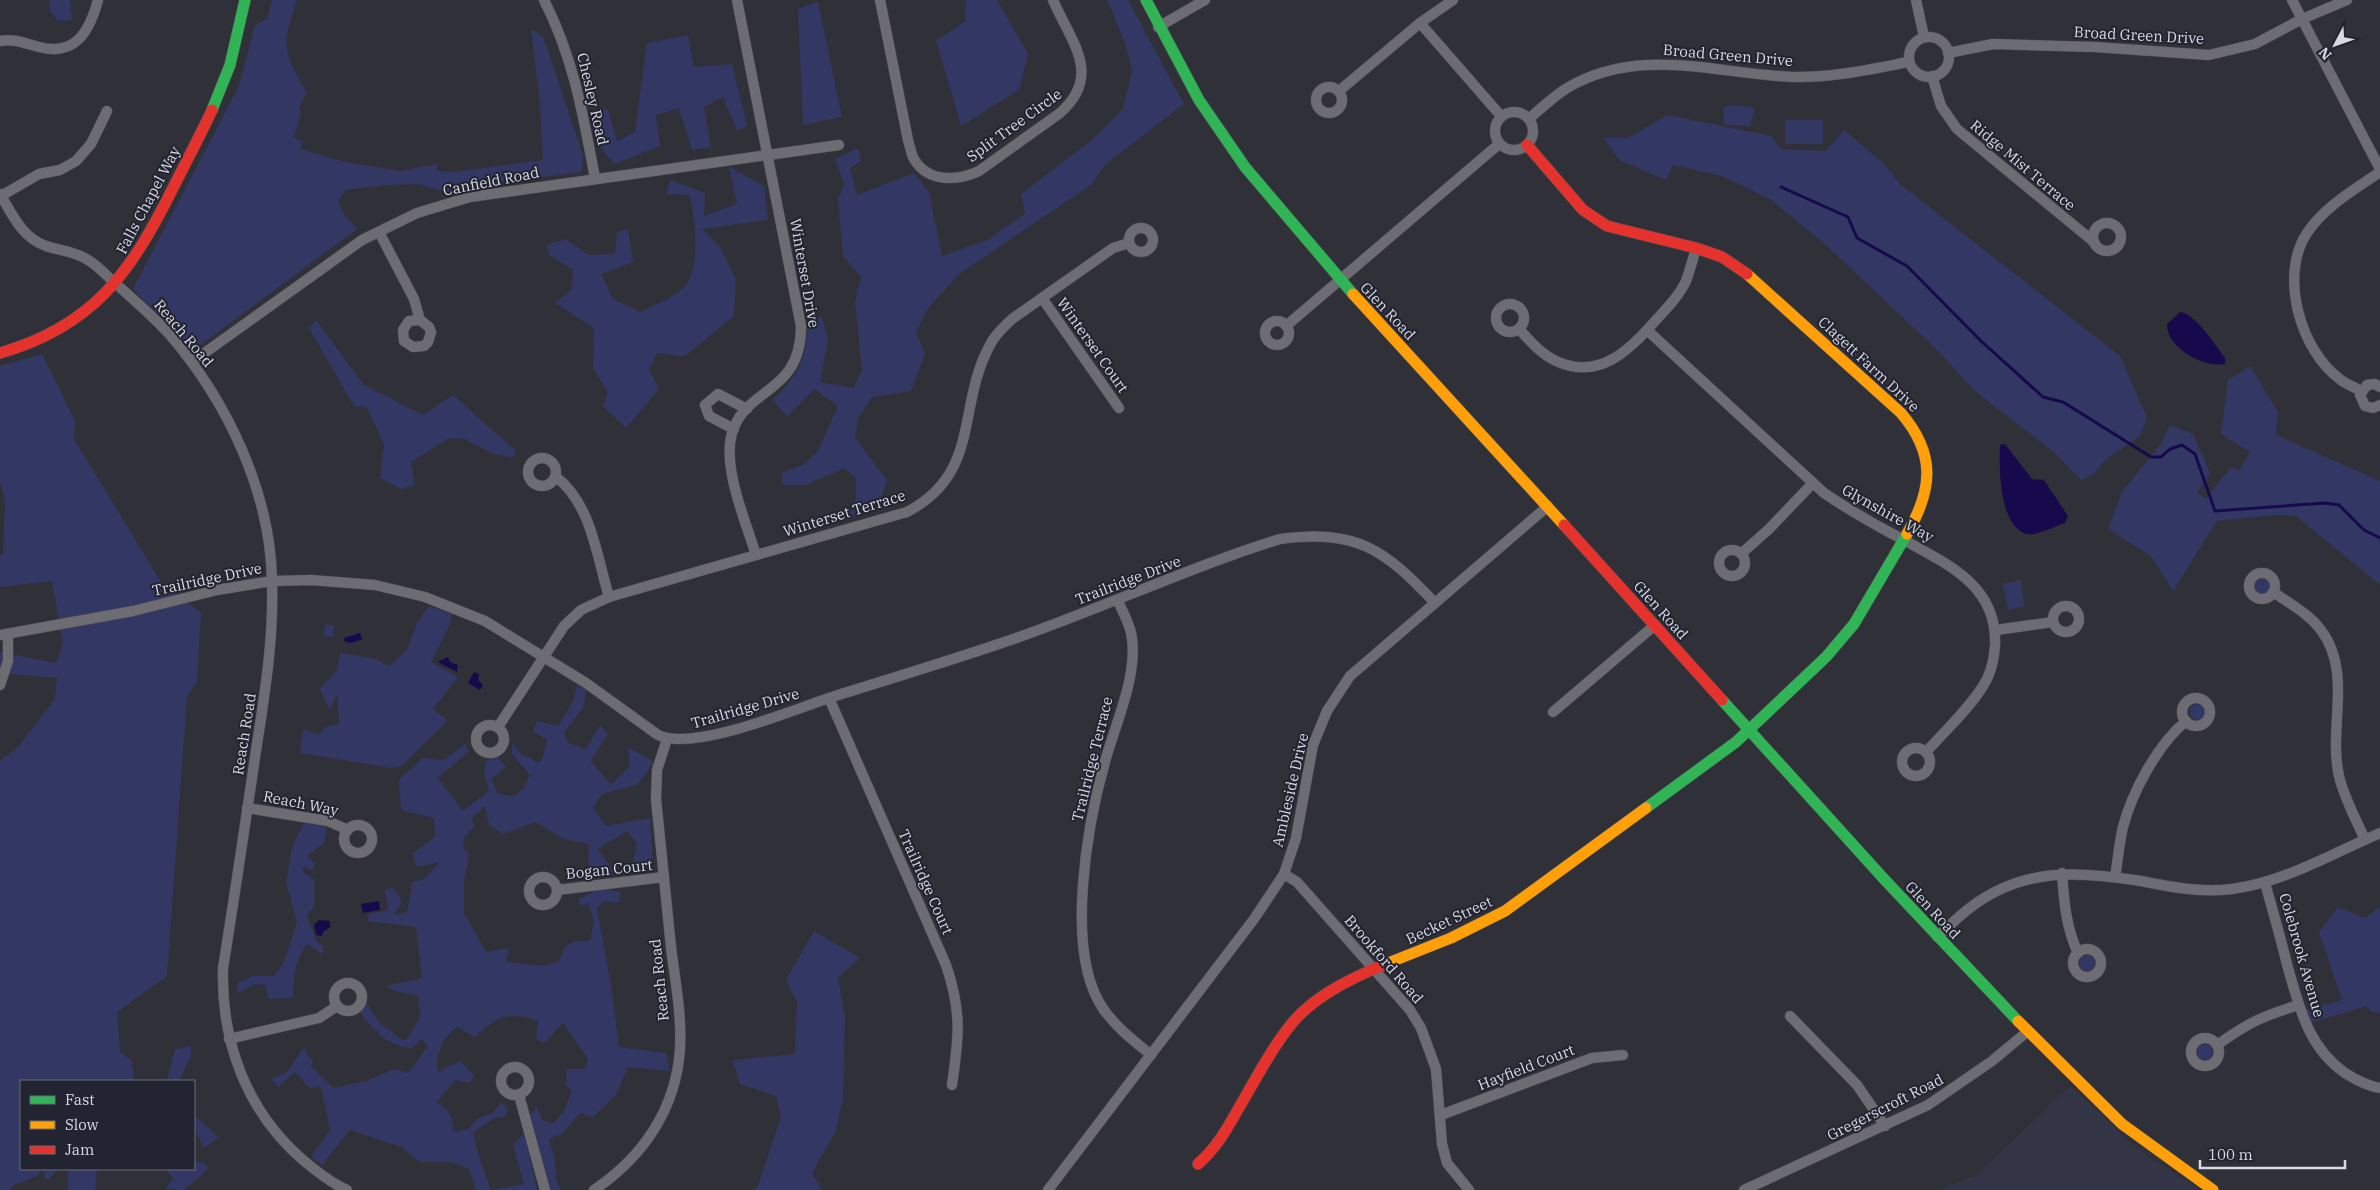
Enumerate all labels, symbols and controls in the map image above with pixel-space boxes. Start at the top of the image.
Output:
north arrow [2310,20,2360,70]
street label: Broad Green Drive [2073,22,2205,48]
street label: Broad Green Drive [1662,40,1794,70]
text: N [2315,43,2336,64]
street label: Chesley Road [573,51,613,147]
street label: Split Tree Circle [963,84,1065,166]
street label: Ridge Mist Terrace [1966,115,2080,215]
street label: Falls Chapel Way [112,143,184,257]
street label: Canfield Road [441,162,541,200]
street label: Winterset Drive [786,217,824,329]
street label: Glen Road [1356,278,1420,344]
street label: Winterset Court [1053,294,1133,396]
street label: Reach Road [150,295,218,371]
street label: Clagett Farm Drive [1814,312,1924,416]
street label: Glynshire Way [1839,480,1937,546]
street label: Winterset Terrace [781,485,907,541]
street label: Trailridge Drive [1073,551,1183,609]
street label: Trailridge Drive [150,558,264,600]
street label: Glen Road [1630,577,1692,643]
street label: Trailridge Drive [689,683,801,733]
street label: Reach Road [228,692,260,776]
street label: Trailridge Terrace [1067,695,1117,823]
street label: Ambleside Drive [1268,731,1312,849]
street label: Reach Way [262,786,340,820]
street label: Trailridge Court [894,826,958,938]
street label: Bogan Court [565,855,653,883]
street label: Glen Road [1901,877,1965,943]
street label: Colebrook Avenue [2275,891,2329,1019]
street label: Becket Street [1403,892,1495,948]
street label: Brookford Road [1340,911,1428,1007]
street label: Reach Road [645,938,673,1022]
street label: Hayfield Court [1475,1040,1577,1094]
street label: Gregerscroft Road [1824,1069,1946,1145]
legend [20,1080,195,1170]
text: Fast [65,1090,95,1109]
text: Slow [65,1115,99,1134]
scale bar [2200,1138,2345,1170]
text: Jam [65,1140,94,1159]
text: 100 m [2208,1145,2253,1164]

